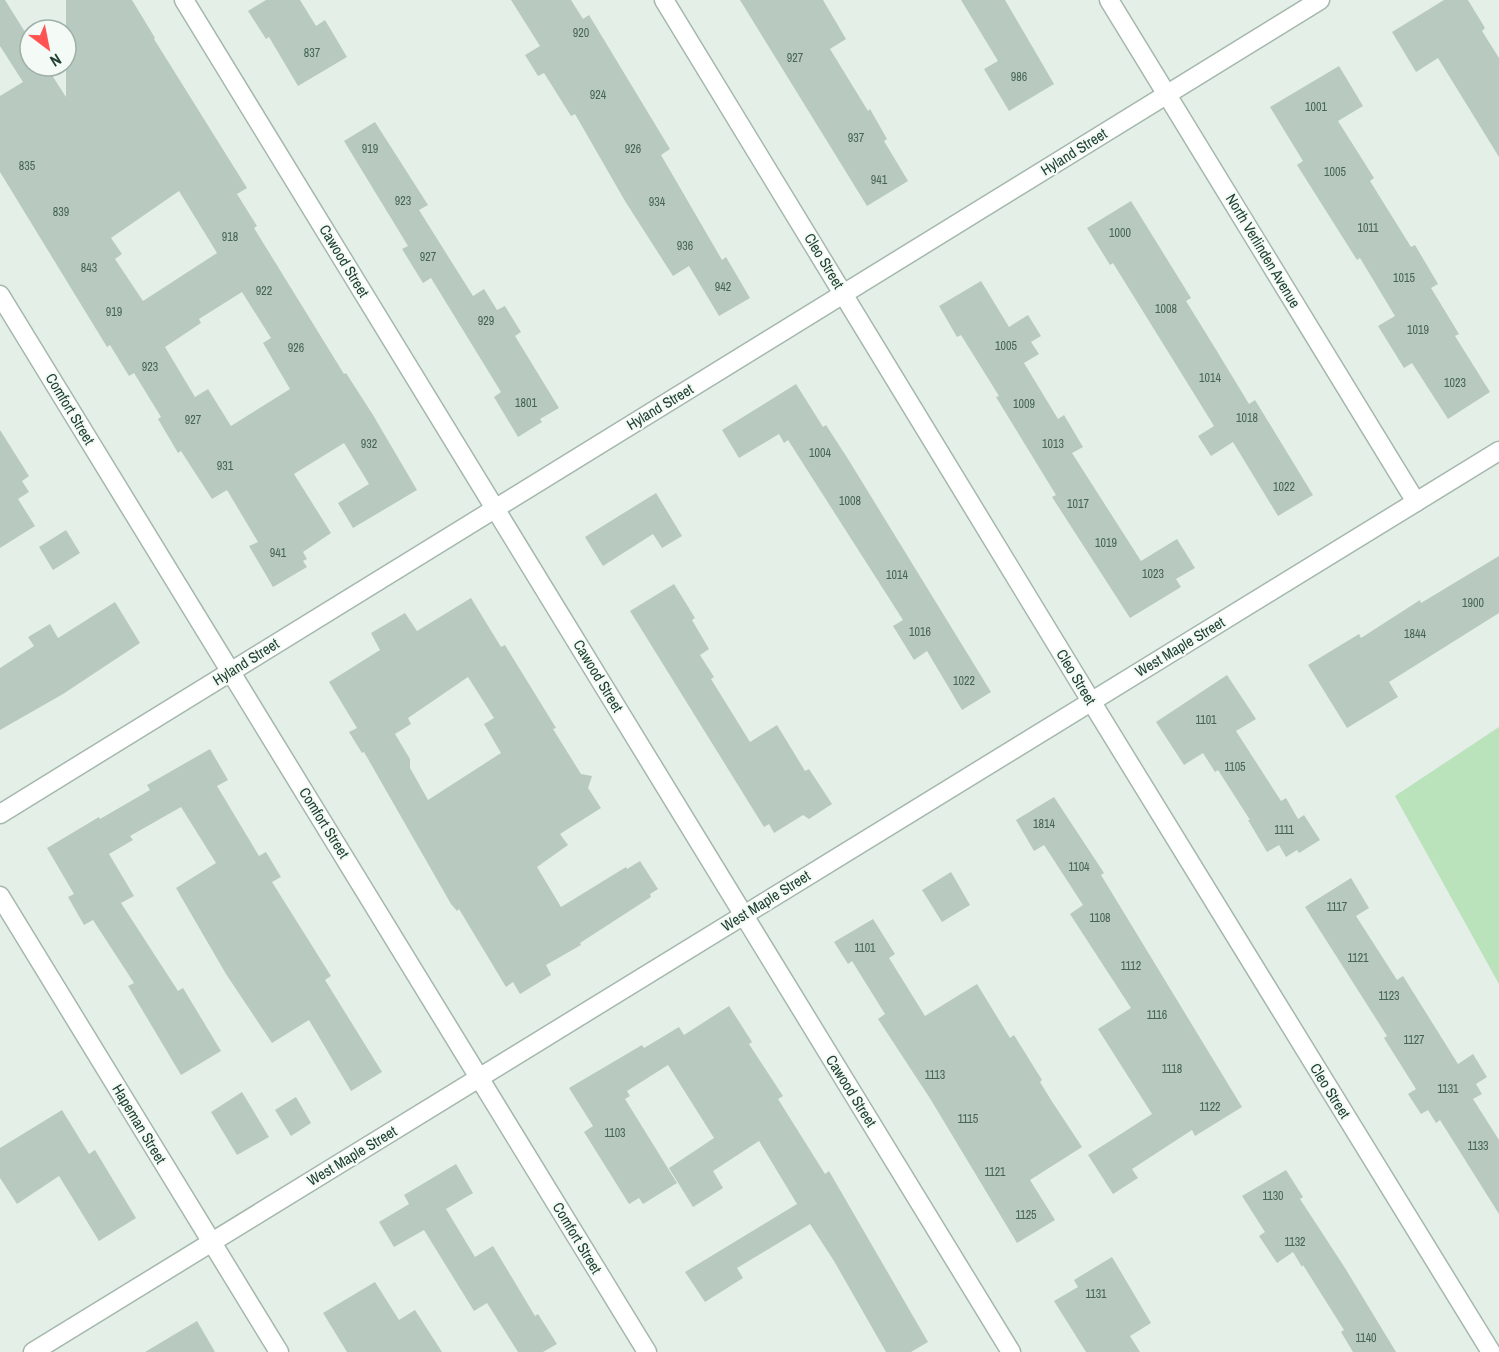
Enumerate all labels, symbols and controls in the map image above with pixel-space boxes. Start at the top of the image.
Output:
north arrow [18,18,78,78]
house number: 920 [573,25,589,41]
house number: 837 [304,45,321,61]
text: N [46,49,66,73]
house number: 927 [787,50,804,66]
house number: 986 [1011,69,1027,85]
house number: 924 [590,87,607,103]
house number: 1001 [1305,99,1327,115]
street label: Hyland Street [1037,123,1111,180]
house number: 937 [848,130,865,146]
house number: 919 [362,141,378,157]
house number: 926 [625,141,641,157]
house number: 835 [19,158,36,174]
house number: 1005 [1324,164,1346,180]
house number: 941 [871,172,888,188]
street label: North Verlinden Avenue [1221,190,1306,312]
house number: 923 [395,193,411,209]
house number: 934 [649,194,666,210]
house number: 839 [53,204,69,220]
street label: Cawood Street [314,220,375,302]
house number: 1011 [1357,220,1379,236]
house number: 1000 [1109,225,1131,241]
house number: 918 [222,229,238,245]
street label: Cleo Street [800,229,850,293]
house number: 936 [677,238,693,254]
house number: 927 [420,249,437,265]
house number: 843 [81,260,97,276]
house number: 1015 [1393,270,1415,286]
house number: 942 [715,279,731,295]
house number: 922 [256,283,272,299]
house number: 1008 [1155,301,1177,317]
house number: 919 [106,304,122,320]
house number: 929 [478,313,494,329]
house number: 1019 [1407,322,1429,338]
house number: 1005 [995,338,1017,354]
house number: 926 [288,340,304,356]
house number: 923 [142,359,158,375]
street label: Comfort Street [41,369,100,449]
house number: 1014 [1199,370,1221,386]
house number: 1023 [1444,375,1466,391]
street label: Hyland Street [622,378,698,435]
house number: 1801 [515,395,537,411]
house number: 1009 [1013,396,1035,412]
house number: 1018 [1236,410,1258,426]
house number: 927 [185,412,202,428]
house number: 932 [361,436,377,452]
house number: 1013 [1042,436,1064,452]
house number: 1004 [809,445,831,461]
house number: 931 [217,458,234,474]
house number: 1022 [1273,479,1295,495]
house number: 1008 [839,493,861,509]
house number: 1017 [1067,496,1089,512]
house number: 1019 [1095,535,1117,551]
house number: 941 [270,545,287,561]
house number: 1023 [1142,566,1164,582]
house number: 1014 [886,567,908,583]
house number: 1900 [1462,595,1484,611]
street label: West Maple Street [1131,611,1229,682]
house number: 1016 [909,624,931,640]
house number: 1844 [1404,626,1426,642]
street label: Hyland Street [209,633,283,690]
street label: Cawood Street [568,635,629,717]
street label: Cleo Street [1052,645,1102,709]
house number: 1022 [953,673,975,689]
house number: 1101 [1195,712,1217,728]
house number: 1105 [1224,759,1246,775]
street label: Comfort Street [294,783,355,863]
house number: 1814 [1033,816,1055,832]
house number: 1111 [1274,822,1294,838]
house number: 1104 [1068,859,1090,875]
street label: West Maple Street [717,865,815,936]
house number: 1117 [1327,899,1348,915]
house number: 1108 [1089,910,1111,926]
house number: 1101 [854,940,876,956]
house number: 1121 [1347,950,1369,966]
house number: 1112 [1121,958,1141,974]
house number: 1123 [1378,988,1400,1004]
house number: 1116 [1147,1007,1167,1023]
house number: 1127 [1403,1032,1425,1048]
street label: Cawood Street [821,1051,882,1131]
street label: Cleo Street [1305,1059,1356,1123]
house number: 1118 [1162,1061,1182,1077]
house number: 1113 [925,1067,945,1083]
street label: Hapeman Street [107,1080,172,1168]
house number: 1131 [1437,1081,1459,1097]
house number: 1122 [1199,1099,1221,1115]
house number: 1115 [958,1111,979,1127]
street label: West Maple Street [303,1120,401,1191]
house number: 1103 [604,1125,626,1141]
house number: 1133 [1467,1138,1489,1154]
house number: 1121 [984,1164,1006,1180]
house number: 1130 [1262,1188,1284,1204]
street label: Comfort Street [548,1198,607,1278]
house number: 1125 [1015,1207,1037,1223]
house number: 1132 [1284,1234,1306,1250]
house number: 1131 [1085,1286,1107,1302]
house number: 1140 [1355,1330,1377,1346]

